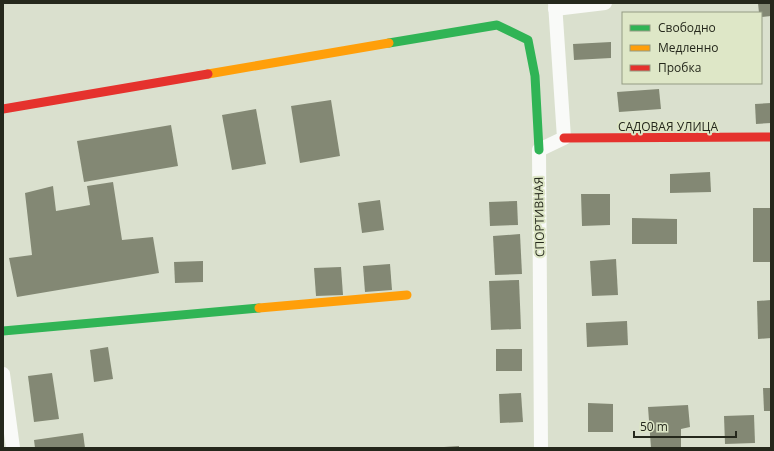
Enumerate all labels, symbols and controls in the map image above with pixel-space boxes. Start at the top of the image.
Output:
legend [622,12,762,84]
text: Свободно [658,19,716,36]
text: Медленно [658,39,718,56]
text: Пробка [658,59,701,76]
street label: САДОВАЯ УЛИЦА [618,118,718,135]
street label: СПОРТИВНАЯ [530,177,548,257]
scale bar [634,413,736,439]
text: 50 m [640,418,668,435]

